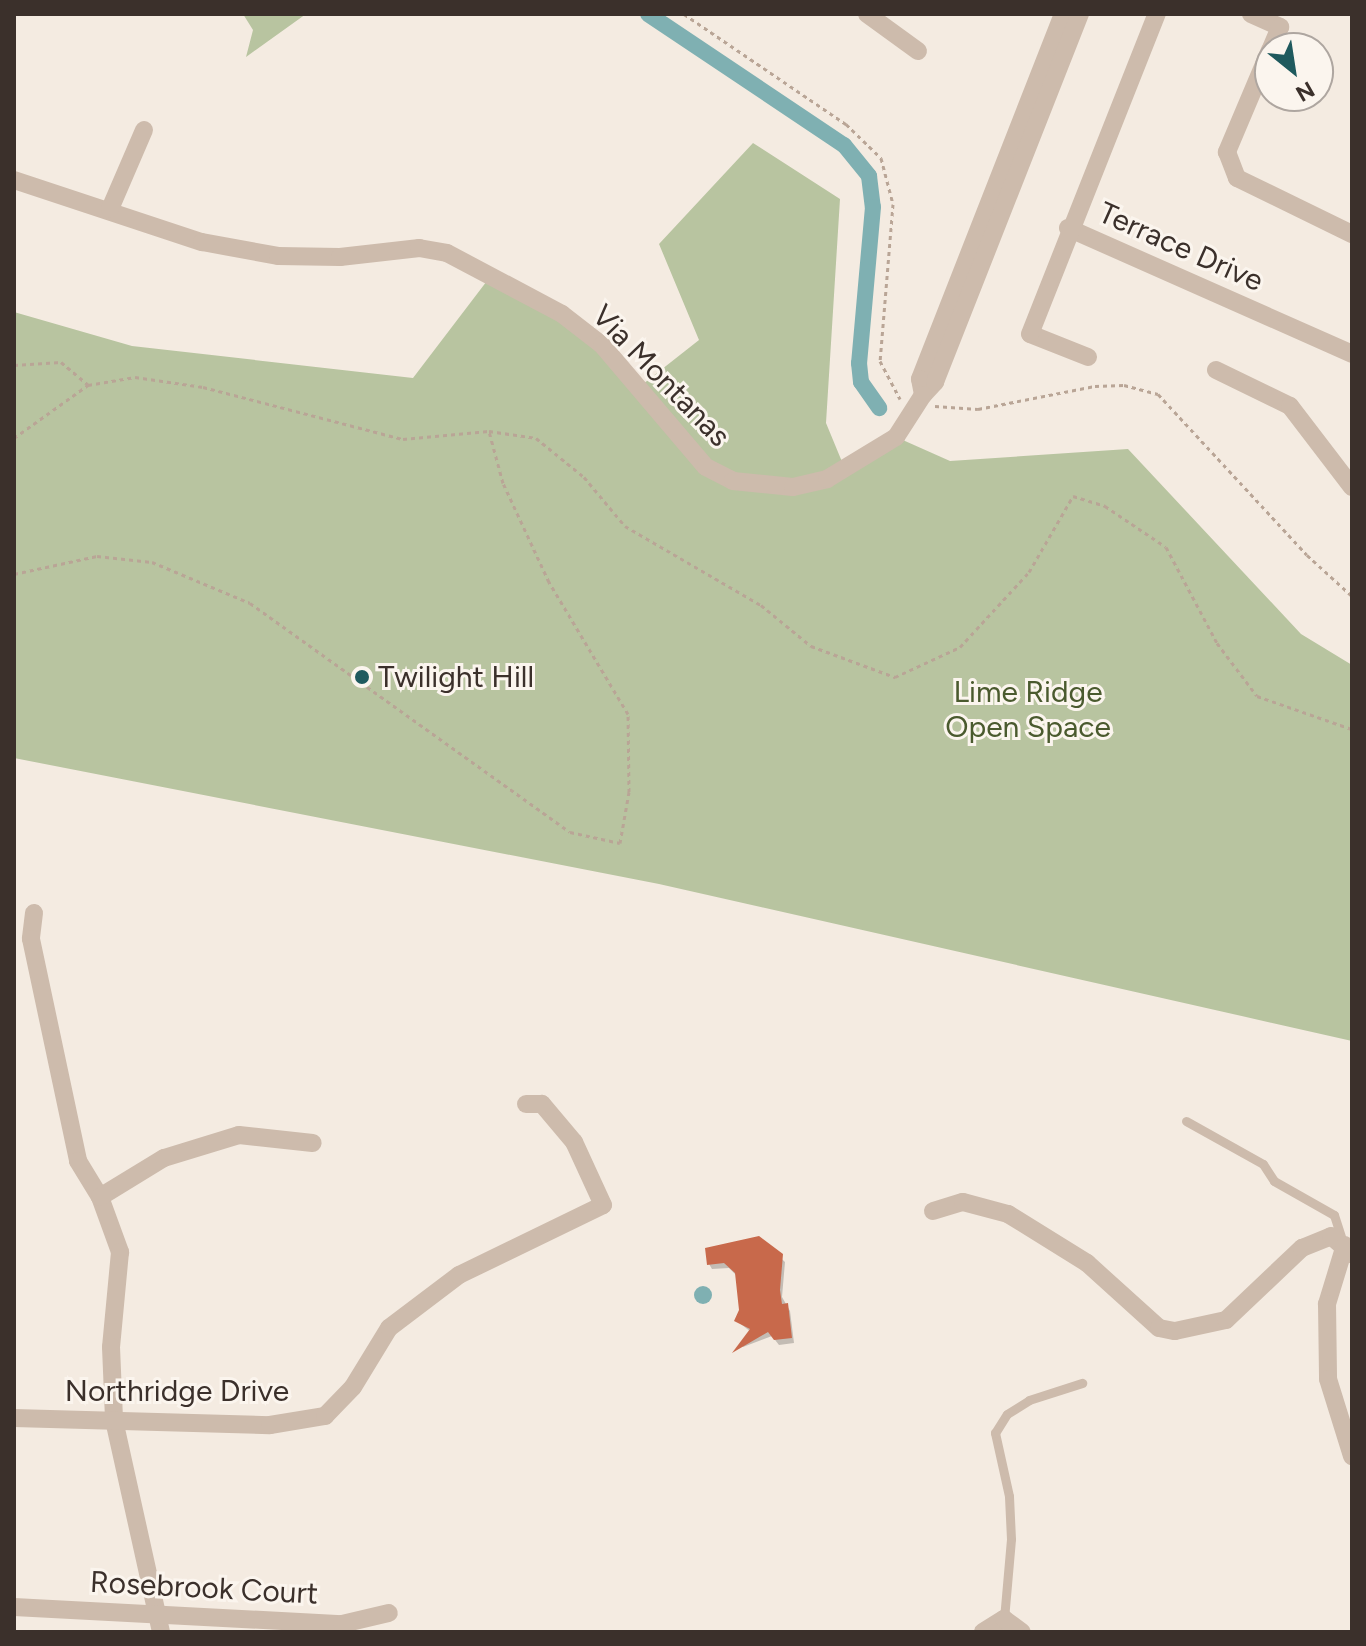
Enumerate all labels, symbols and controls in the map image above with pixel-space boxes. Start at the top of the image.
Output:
north arrow [1254,32,1334,112]
text: N [1291,76,1319,107]
street label: Terrace Drive [1093,195,1269,299]
street label: Via Montanas [585,298,737,454]
place label: Twilight Hill [378,659,534,695]
marker: Twilight Hill [353,668,371,686]
park label: Lime Ridge Open Space [945,674,1111,744]
street label: Northridge Drive [65,1373,289,1409]
street label: Rosebrook Court [89,1564,319,1612]

